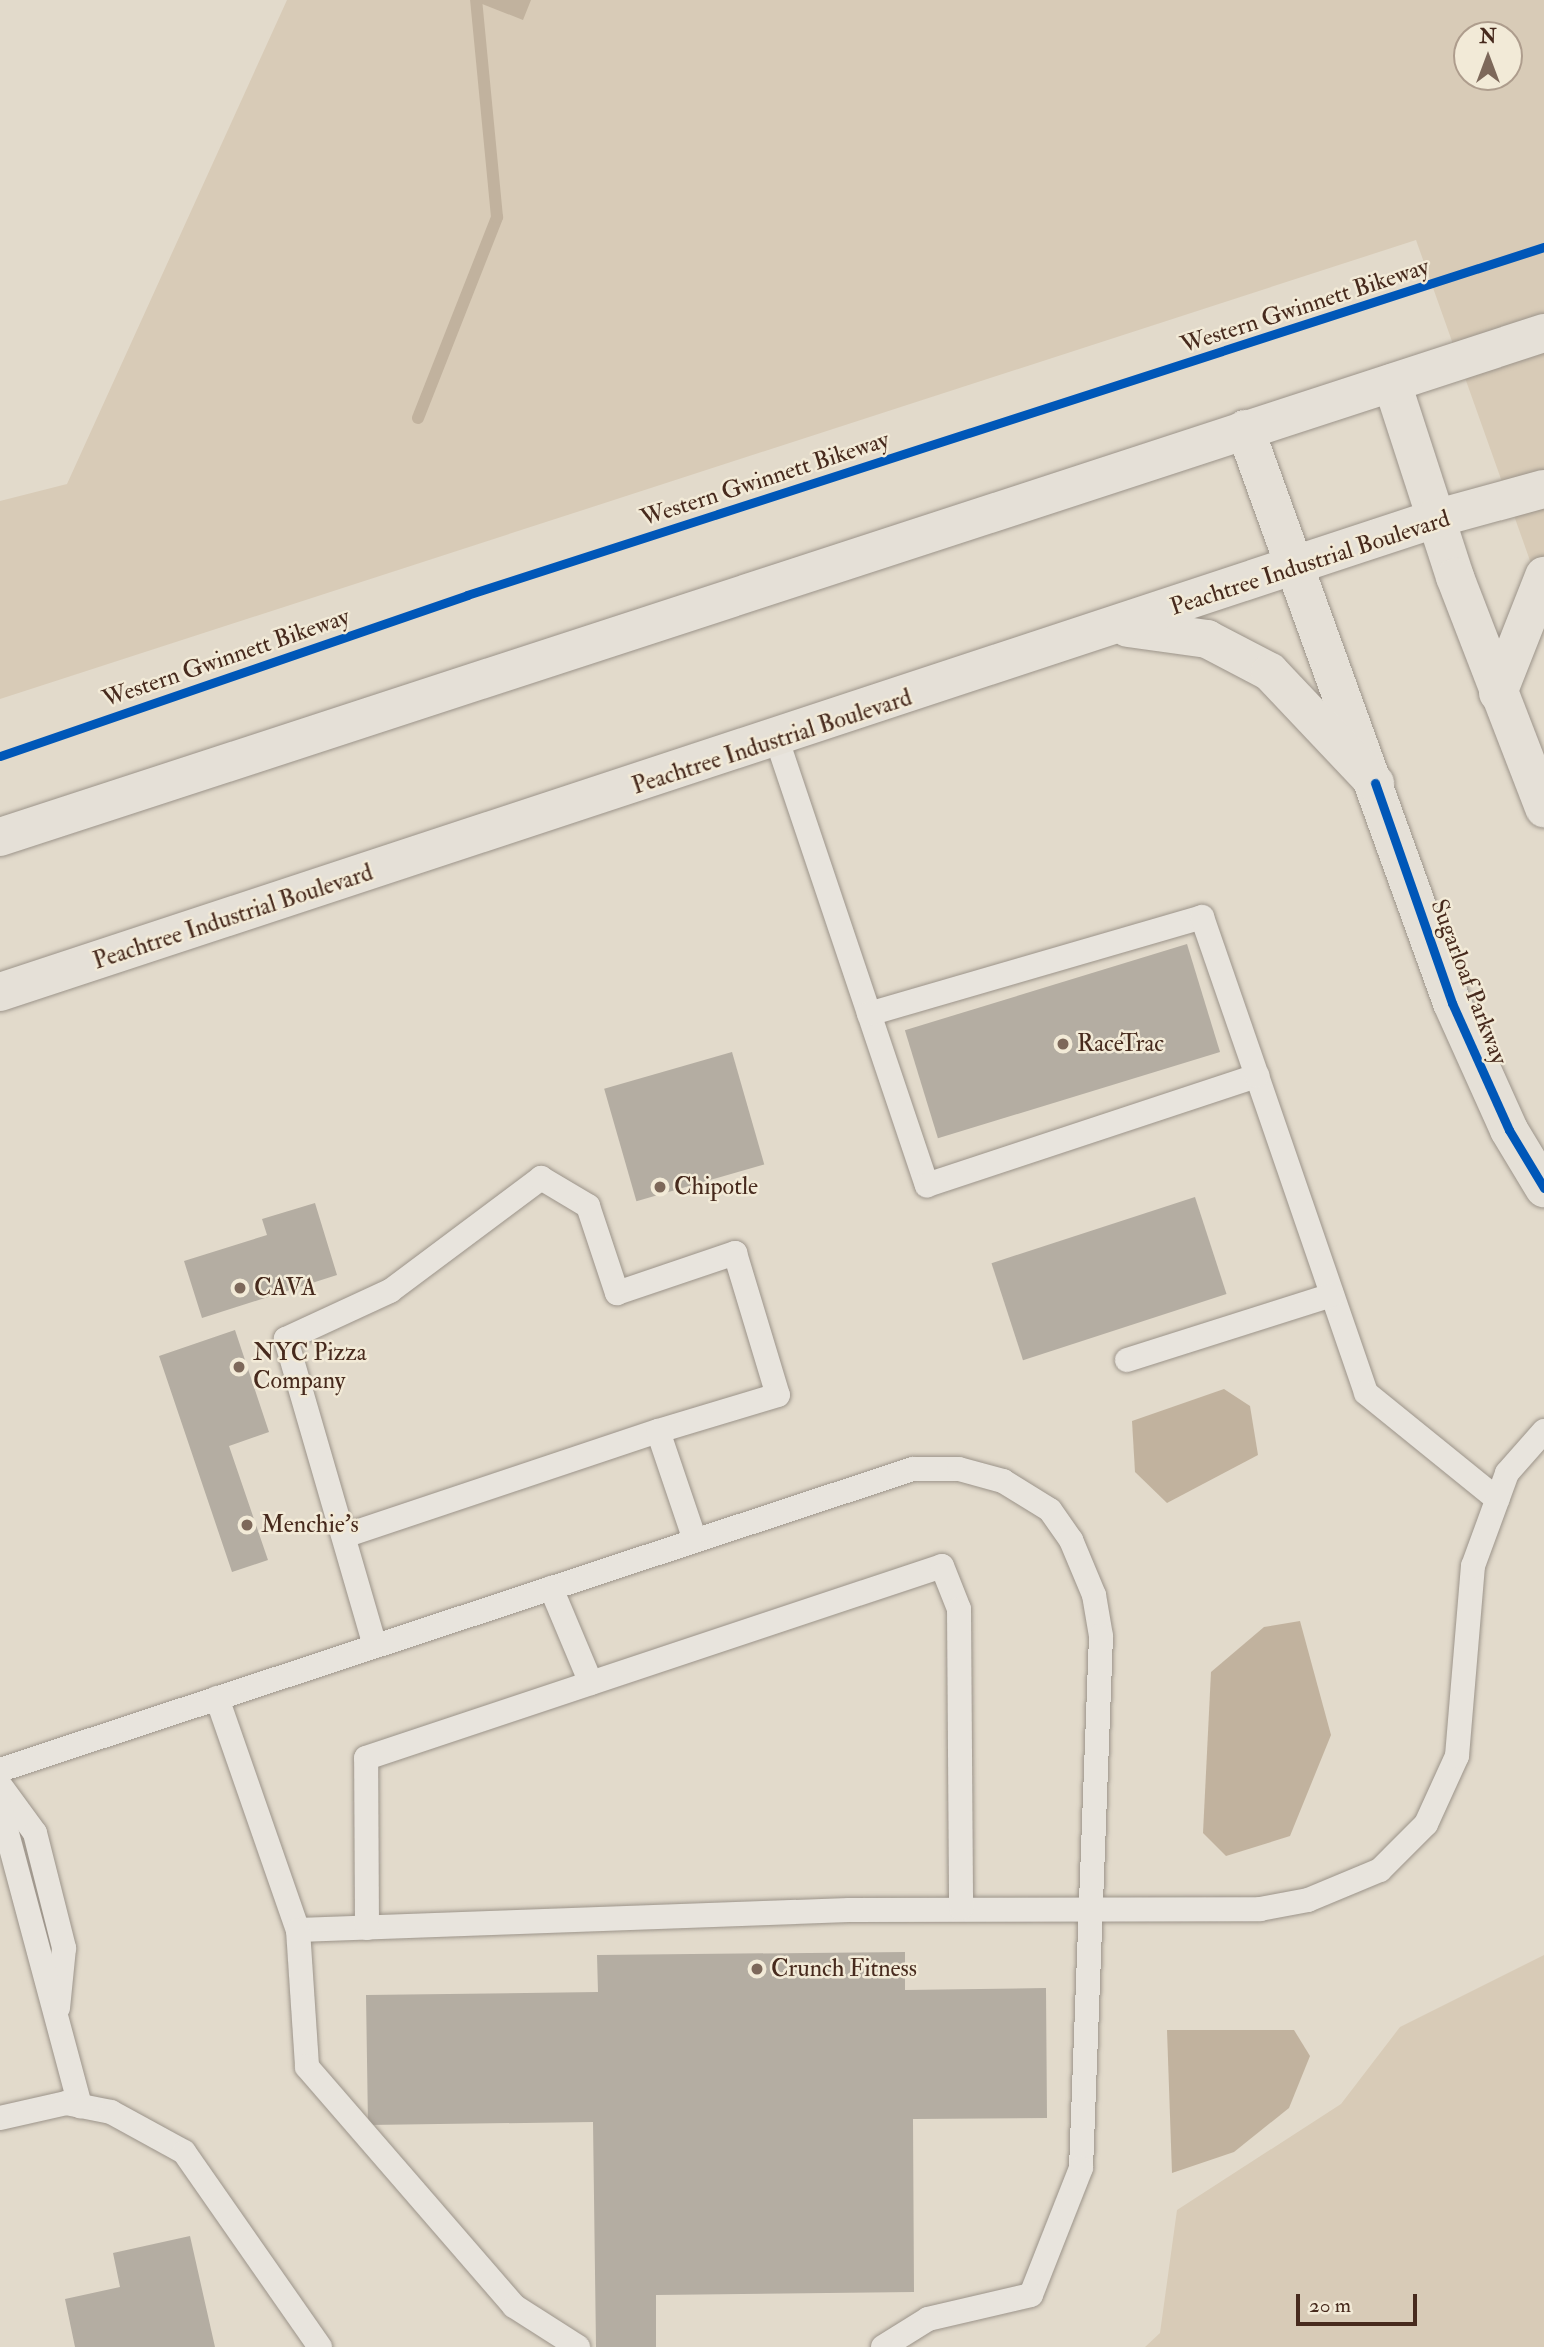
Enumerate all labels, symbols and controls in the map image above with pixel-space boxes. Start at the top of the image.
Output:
north arrow [1453,21,1523,91]
text: N [1479,25,1497,49]
street label: Western Gwinnett Bikeway [1177,252,1433,360]
street label: Western Gwinnett Bikeway [637,425,893,533]
street label: Peachtree Industrial Boulevard [1167,504,1453,622]
street label: Western Gwinnett Bikeway [99,602,353,714]
street label: Peachtree Industrial Boulevard [629,683,915,801]
street label: Peachtree Industrial Boulevard [90,858,376,976]
street label: Sugarloaf Parkway [1424,895,1514,1069]
place label: RaceTrac [1077,1030,1164,1058]
marker: RaceTrac [1055,1036,1071,1052]
place label: Chipotle [674,1173,758,1201]
marker: Chipotle [652,1179,668,1195]
place label: CAVA [254,1274,316,1302]
marker: CAVA [232,1280,248,1296]
place label: NYC Pizza Company [253,1339,367,1395]
marker: NYC Pizza Company [231,1359,247,1375]
place label: Menchie's [261,1511,359,1539]
marker: Menchie's [239,1517,255,1533]
place label: Crunch Fitness [771,1955,917,1983]
marker: Crunch Fitness [749,1961,765,1977]
scale bar [1299,2280,1420,2324]
text: 20 m [1309,2292,1351,2319]

